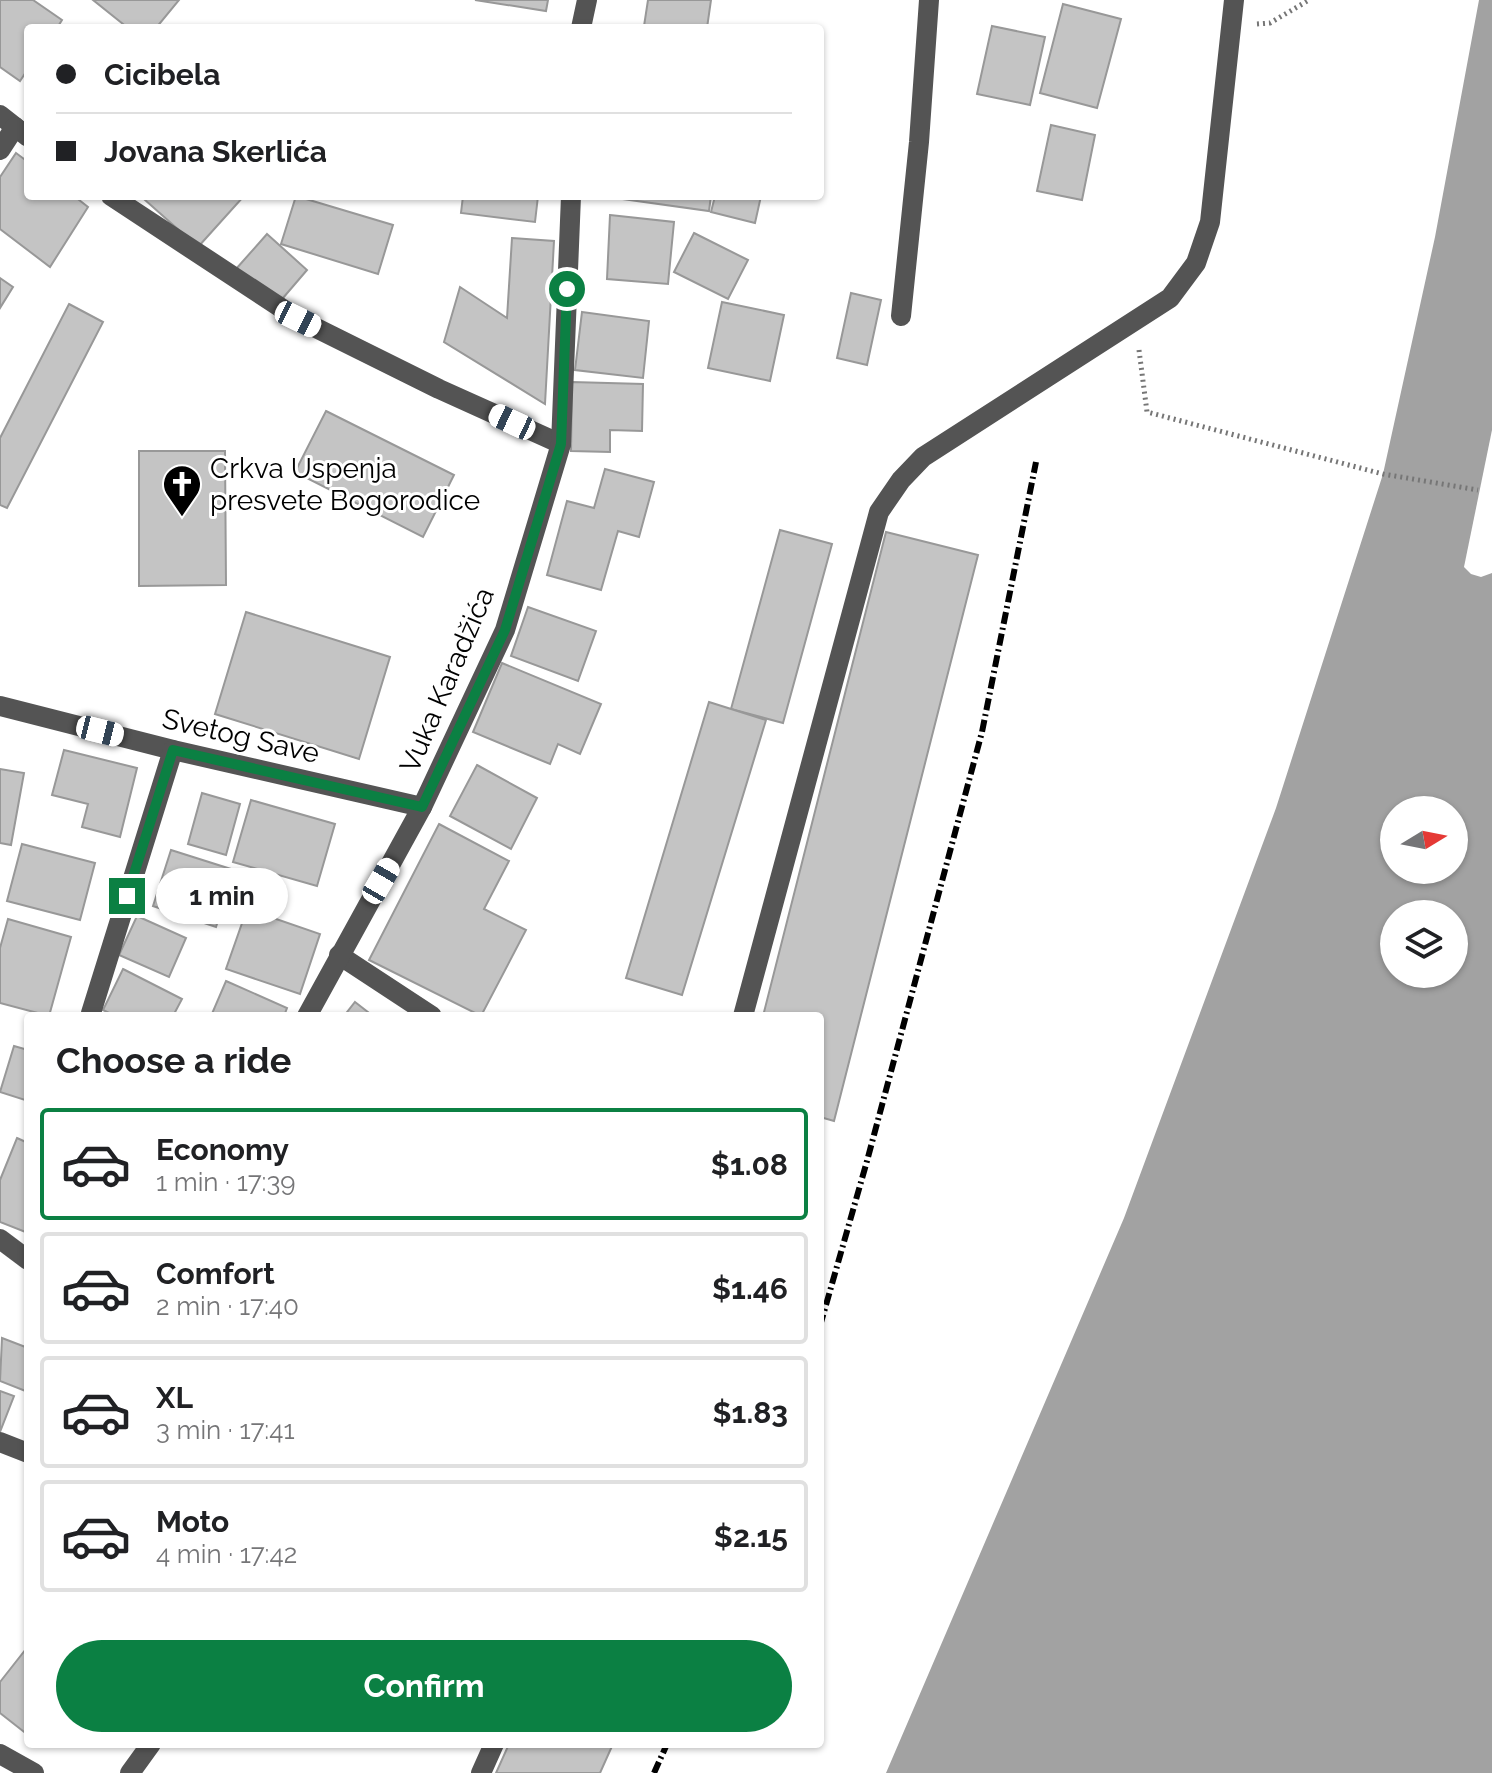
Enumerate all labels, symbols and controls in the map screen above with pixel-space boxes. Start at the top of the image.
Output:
text: Cicibela [104,57,221,92]
text: Jovana Skerlića [104,134,327,169]
route start [549,271,585,307]
car [271,298,325,340]
car [485,401,539,443]
place label: Crkva Uspenja presvete Bogorodice [210,452,480,517]
church icon: Crkva Uspenja presvete Bogorodice [161,463,203,518]
street label: Vuka Karadžića [393,582,501,778]
street label: Svetog Save [159,702,323,770]
car [74,714,126,748]
north arrow [1380,796,1468,884]
map controls [1380,796,1468,988]
car [359,854,403,908]
callout: 1 min [155,868,287,924]
route end [109,878,145,914]
text: 1 min [189,881,255,911]
button: layers [1380,900,1468,988]
text: Choose a ride [56,1039,291,1081]
icon: car [60,1128,132,1200]
text: Economy [156,1132,289,1167]
text: $1.08 [711,1147,788,1182]
text: 1 min · 17:39 [156,1167,296,1197]
icon: car [60,1252,132,1324]
text: Comfort [156,1256,275,1291]
text: $1.46 [712,1271,788,1306]
text: 2 min · 17:40 [156,1291,299,1321]
icon: car [60,1376,132,1448]
text: XL [156,1380,193,1415]
text: $1.83 [713,1395,788,1430]
text: 3 min · 17:41 [156,1415,295,1445]
icon: car [60,1500,132,1572]
text: Moto [156,1504,229,1539]
text: $2.15 [714,1519,788,1554]
text: 4 min · 17:42 [156,1539,297,1569]
button: Confirm [56,1640,792,1732]

